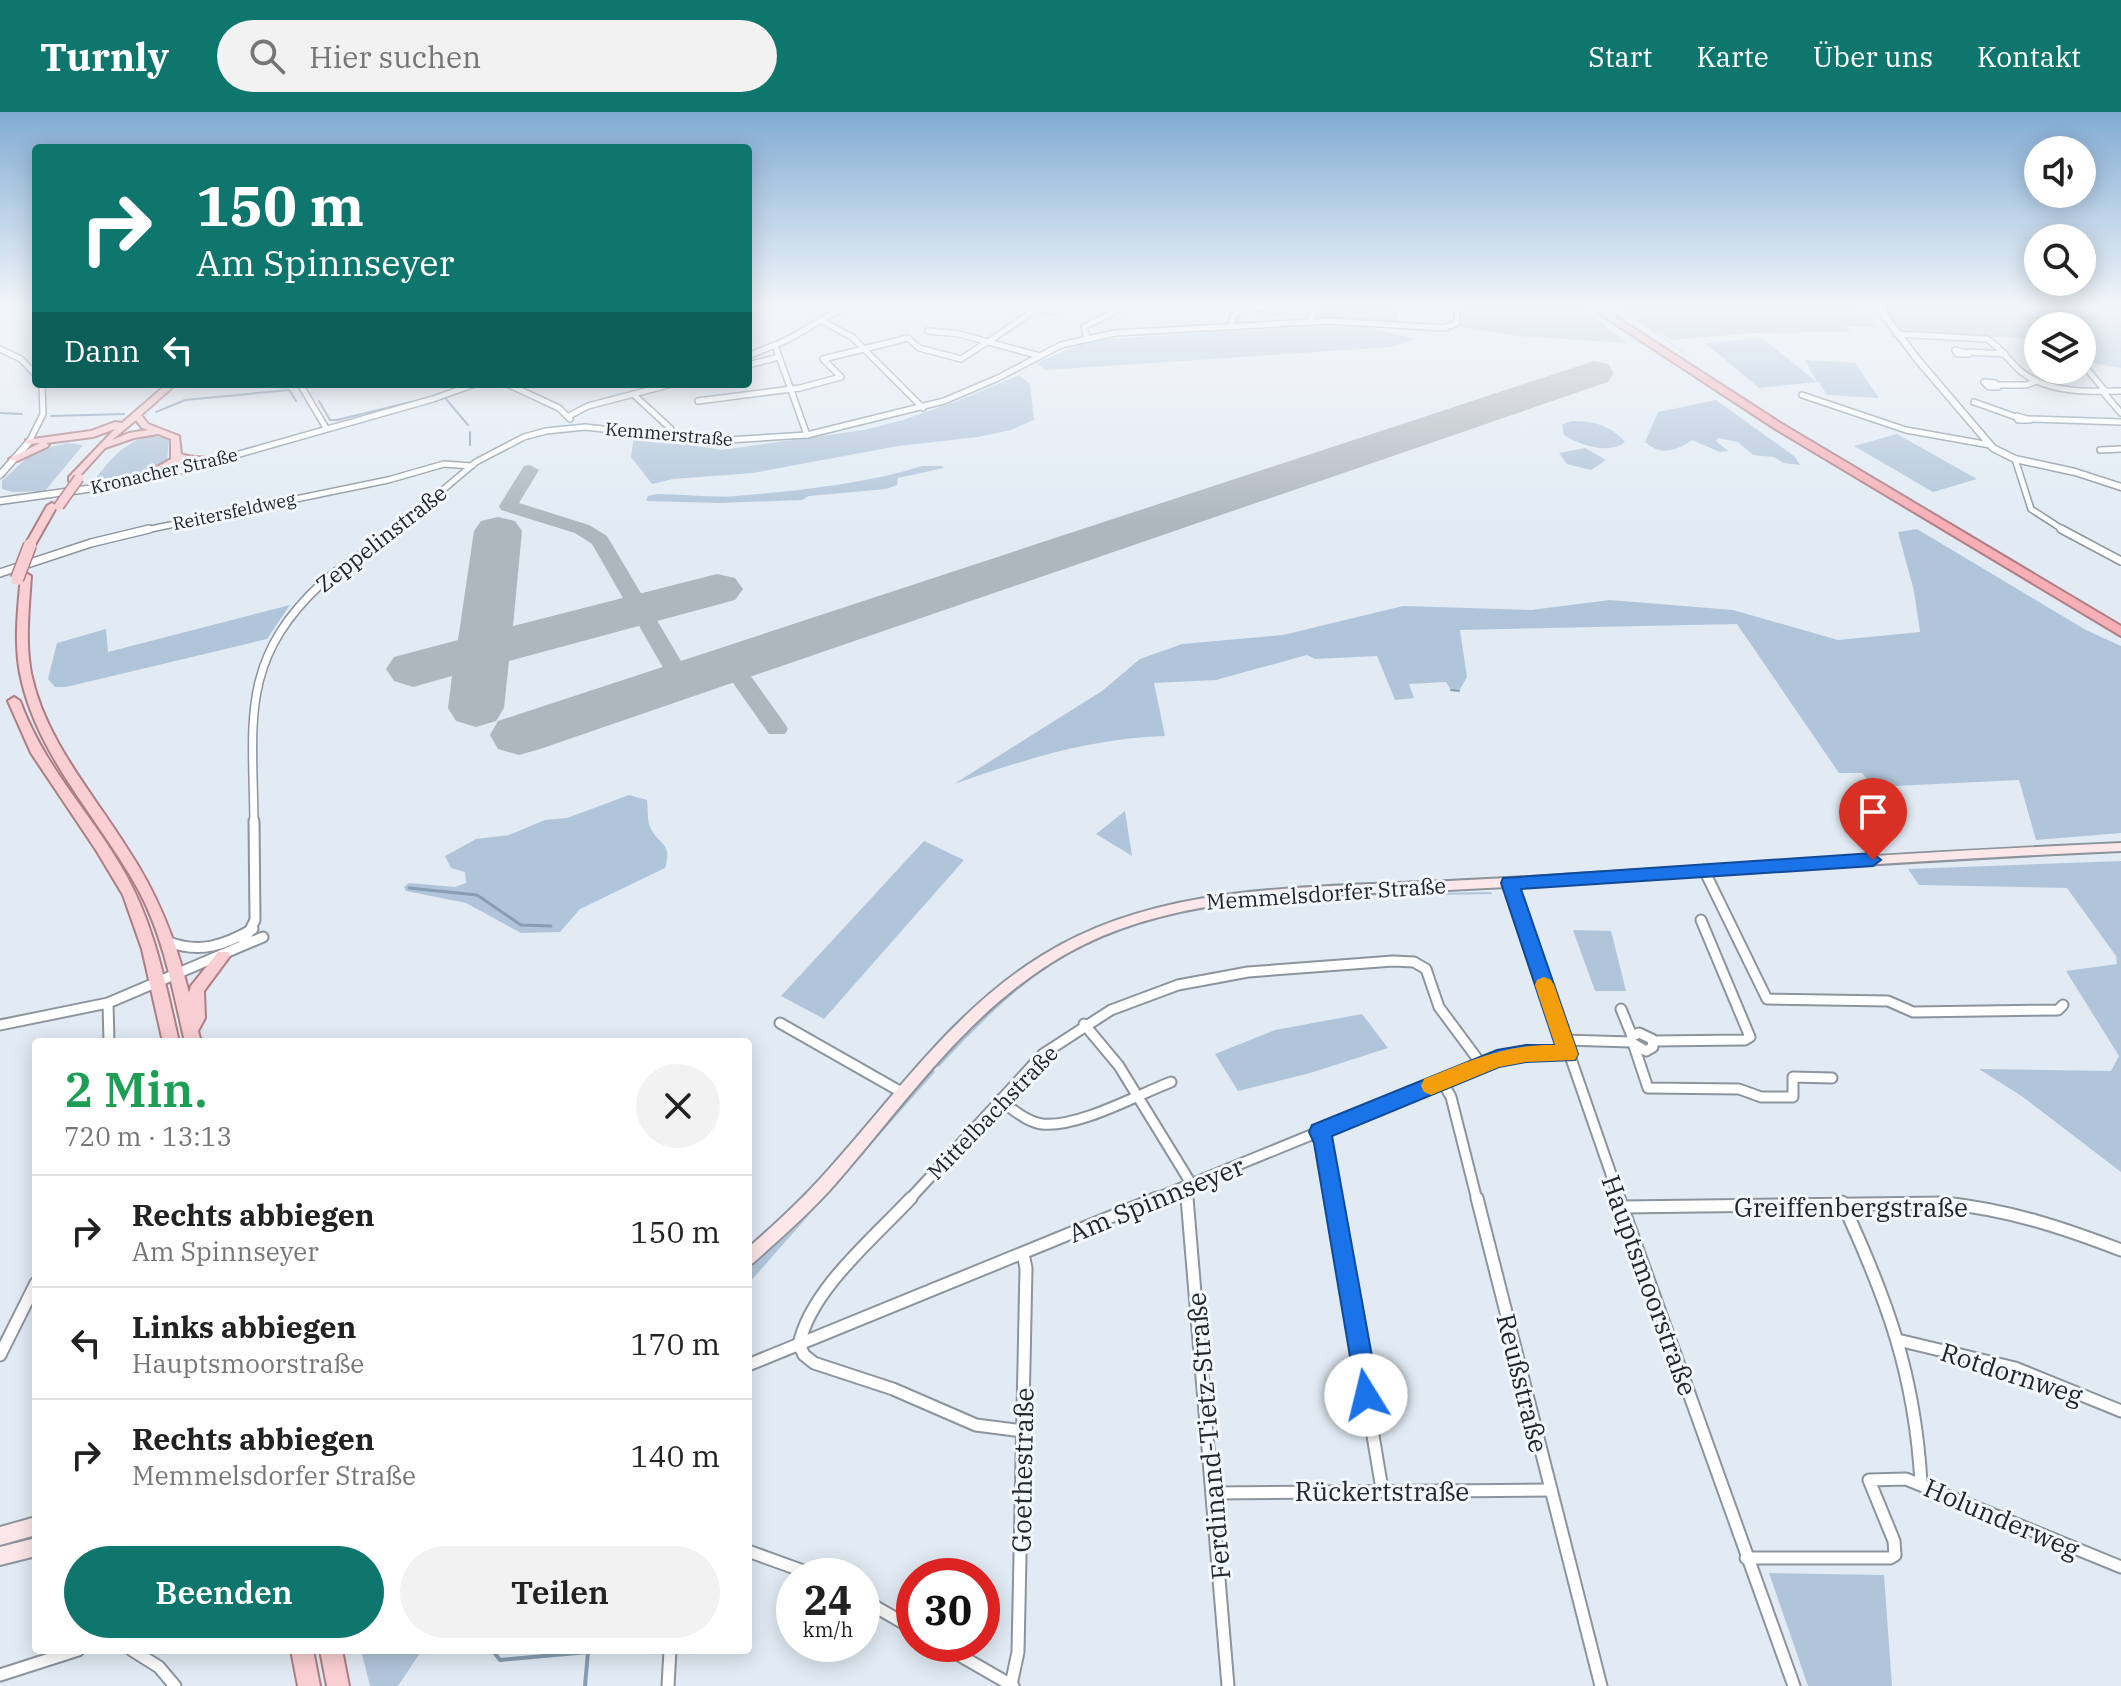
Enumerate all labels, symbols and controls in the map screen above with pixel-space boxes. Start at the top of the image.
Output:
search box [217,20,777,92]
text: Turnly [40,32,169,81]
icon: search [245,34,289,78]
text: Hier suchen [309,37,481,76]
text: Start [1588,38,1652,75]
text: Karte [1696,38,1769,75]
text: Über uns [1813,38,1933,75]
text: Kontakt [1977,38,2081,75]
map controls [2024,136,2096,384]
button: sound [2024,136,2096,208]
text: 150 m [196,169,364,241]
icon: right [64,176,168,280]
button: search [2024,224,2096,296]
text: Am Spinnseyer [196,239,455,286]
button: layers [2024,312,2096,384]
icon: left [156,328,200,372]
text: Dann [64,331,140,370]
street label: Kemmerstraße [604,417,734,451]
street label: Kronacher Straße [88,443,240,499]
street label: Zeppelinstraße [310,478,452,598]
street label: Reitersfeldweg [170,487,298,535]
pin [1839,778,1907,860]
icon: arrive [1851,790,1895,834]
street label: Memmelsdorfer Straße [1205,870,1447,916]
street label: Mittelbachstraße [920,1039,1064,1185]
text: 2 Min. [64,1058,208,1120]
button: close [636,1064,720,1148]
text: 720 m · 13:13 [64,1119,232,1153]
street label: Am Spinnseyer [1063,1148,1249,1250]
street label: Hauptsmoorstraße [1594,1170,1706,1400]
street label: Greiffenbergstraße [1734,1190,1968,1224]
text: Rechts abbiegen [132,1195,375,1234]
icon: right [64,1209,108,1253]
text: 150 m [630,1212,720,1251]
text: Am Spinnseyer [132,1234,319,1268]
street label: Ferdinand-Tietz-Straße [1179,1291,1237,1581]
text: Links abbiegen [132,1307,356,1346]
street label: Reußstraße [1489,1310,1557,1456]
icon: left [64,1321,108,1365]
text: 170 m [630,1324,720,1363]
street label: Rotdornweg [1937,1334,2087,1412]
text: Hauptsmoorstraße [132,1346,364,1380]
position arrow [1324,1353,1408,1437]
street label: Goethestraße [1004,1387,1040,1553]
text: Rechts abbiegen [132,1419,375,1458]
icon: right [64,1433,108,1477]
text: 140 m [630,1436,720,1475]
text: Memmelsdorfer Straße [132,1458,416,1492]
street label: Holunderweg [1919,1470,2085,1566]
street label: Rückertstraße [1295,1474,1469,1508]
button: Beenden [64,1546,384,1638]
button: Teilen [400,1546,720,1638]
speed limit sign: 30 [896,1558,1000,1662]
text: 24 [804,1574,852,1626]
text: km/h [803,1616,853,1643]

